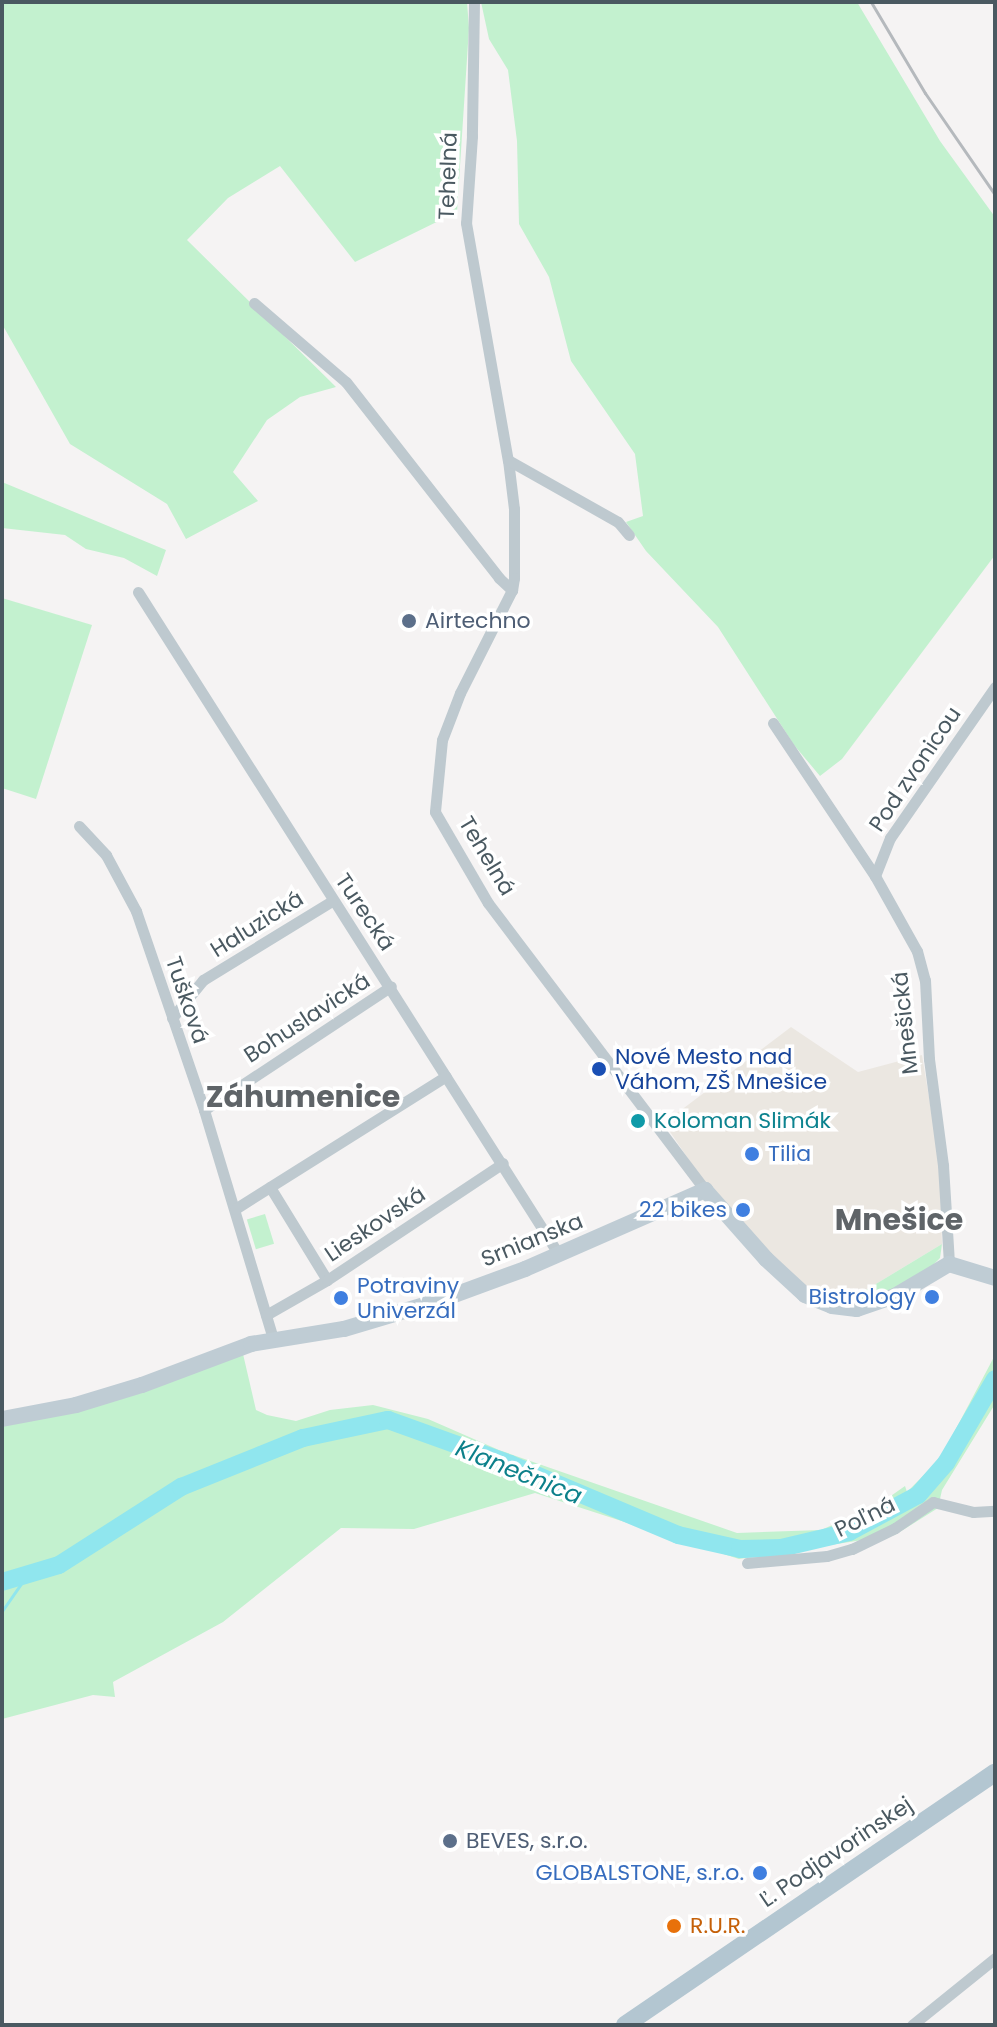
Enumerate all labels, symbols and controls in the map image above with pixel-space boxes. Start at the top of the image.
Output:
street label: Tehelná [433,132,463,220]
place label: Airtechno [425,608,531,634]
marker: Airtechno [400,612,418,630]
street label: Pod zvonicou [864,702,966,836]
street label: Tehelná [453,812,521,900]
street label: Turecká [330,868,400,956]
street label: Haluzická [206,885,308,963]
street label: Tušková [160,953,214,1047]
street label: Bohuslavická [239,967,375,1069]
street label: Mnešická [886,970,924,1076]
place label: Nové Mesto nad Váhom, ZŠ Mnešice [615,1043,827,1094]
marker: Nové Mesto nad Váhom, ZŠ Mnešice [590,1060,608,1078]
district label: Záhumenice [206,1079,400,1115]
place label: Koloman Slimák [654,1108,831,1134]
marker: Koloman Slimák [629,1112,647,1130]
place label: Tilia [768,1141,811,1167]
marker: Tilia [743,1145,761,1163]
street label: Lieskovská [320,1181,430,1267]
place label: 22 bikes [639,1197,727,1223]
marker: 22 bikes [734,1201,752,1219]
district label: Mnešice [835,1202,963,1238]
street label: Srnianska [477,1208,587,1272]
place label: Potraviny Univerzál [357,1272,459,1324]
place label: Bistrology [809,1284,916,1310]
marker: Bistrology [923,1288,941,1306]
marker: Potraviny Univerzál [332,1289,350,1307]
water label: Klanečnica [452,1434,586,1510]
street label: Poľná [831,1491,899,1543]
street label: Ľ. Podjavorinskej [755,1791,917,1913]
place label: BEVES, s.r.o. [466,1828,588,1854]
marker: BEVES, s.r.o. [441,1832,459,1850]
place label: GLOBALSTONE, s.r.o. [536,1860,744,1886]
marker: GLOBALSTONE, s.r.o. [751,1864,769,1882]
place label: R.U.R. [690,1913,745,1939]
marker: R.U.R. [665,1917,683,1935]

